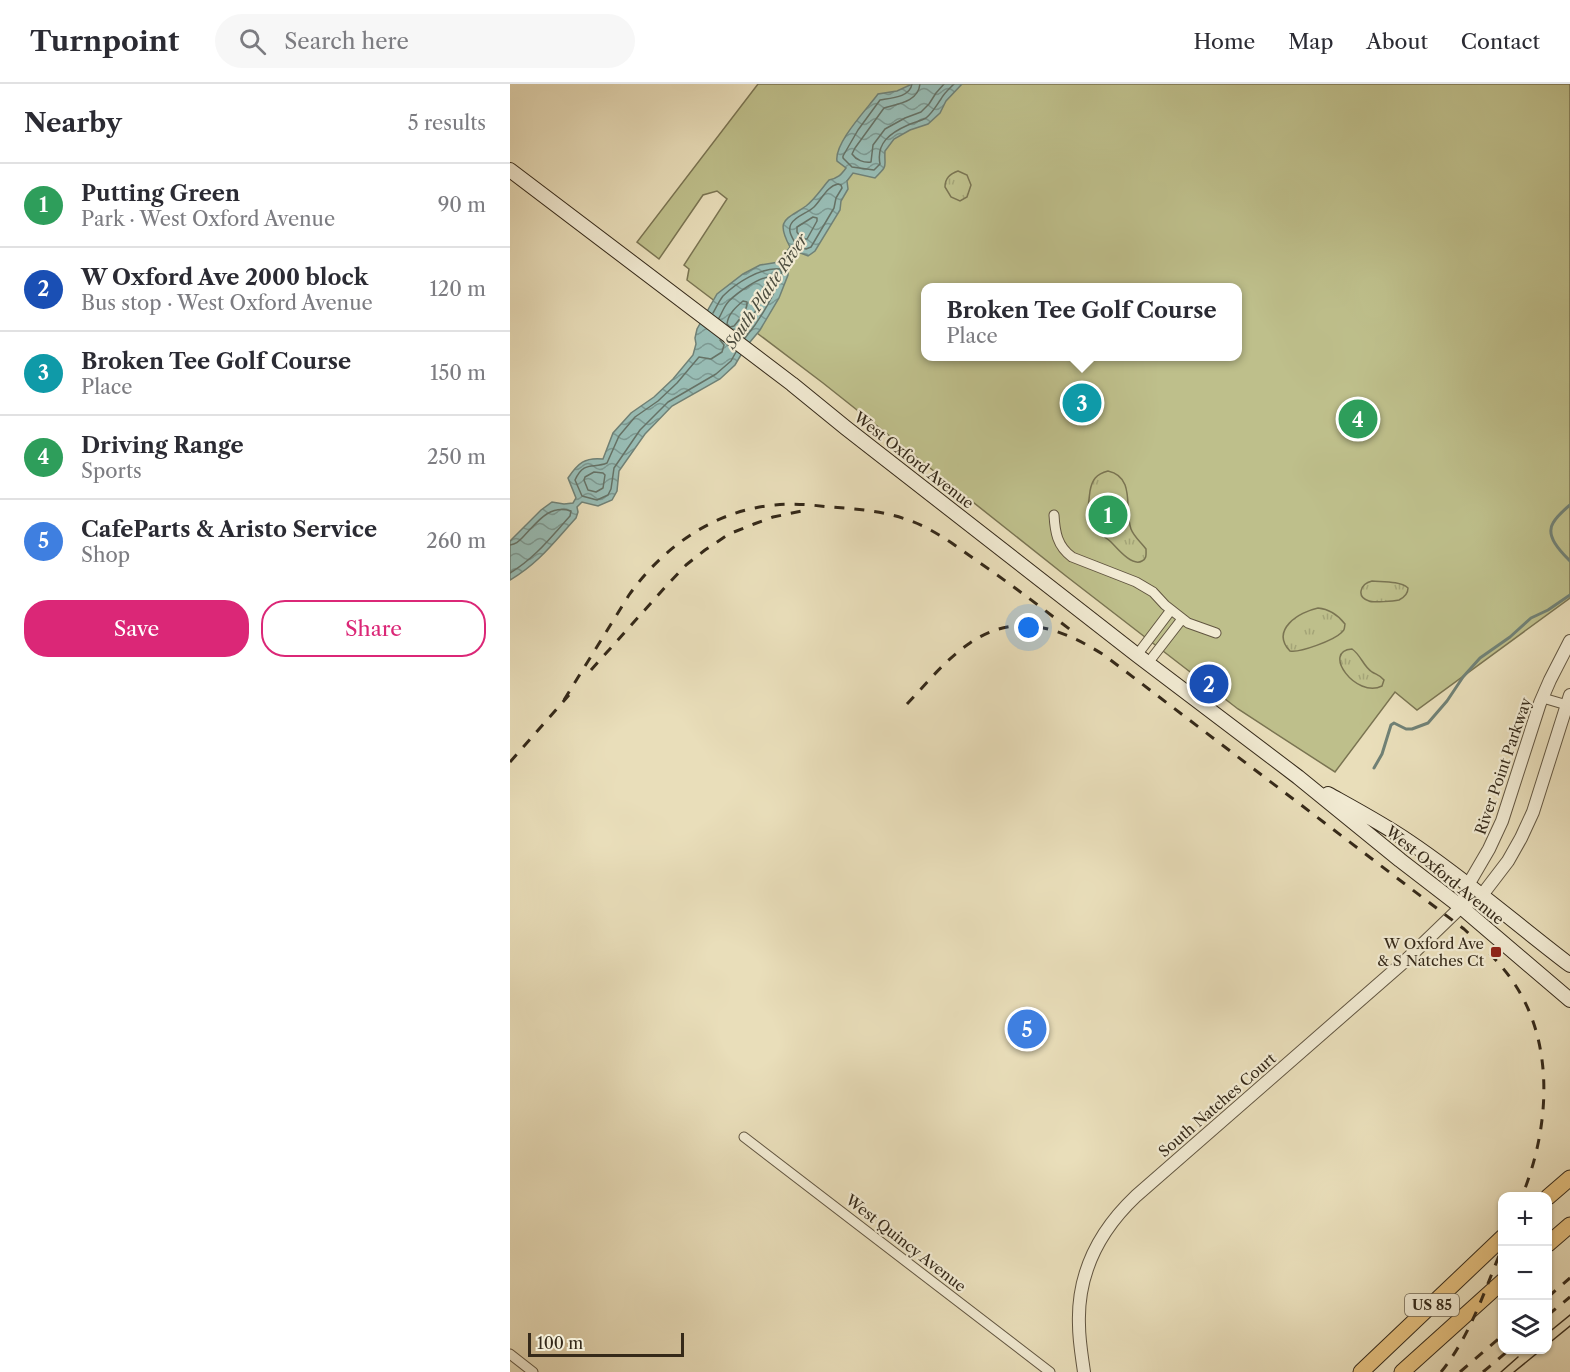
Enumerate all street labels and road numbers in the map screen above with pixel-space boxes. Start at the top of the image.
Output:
street label: West Oxford Avenue [850,407,978,513]
street label: River Point Parkway [1471,694,1536,837]
street label: West Oxford Avenue [1381,821,1508,929]
street label: South Natches Court [1154,1048,1280,1161]
street label: West Quincy Avenue [841,1190,970,1296]
road number: US 85 [1405,1294,1459,1316]

